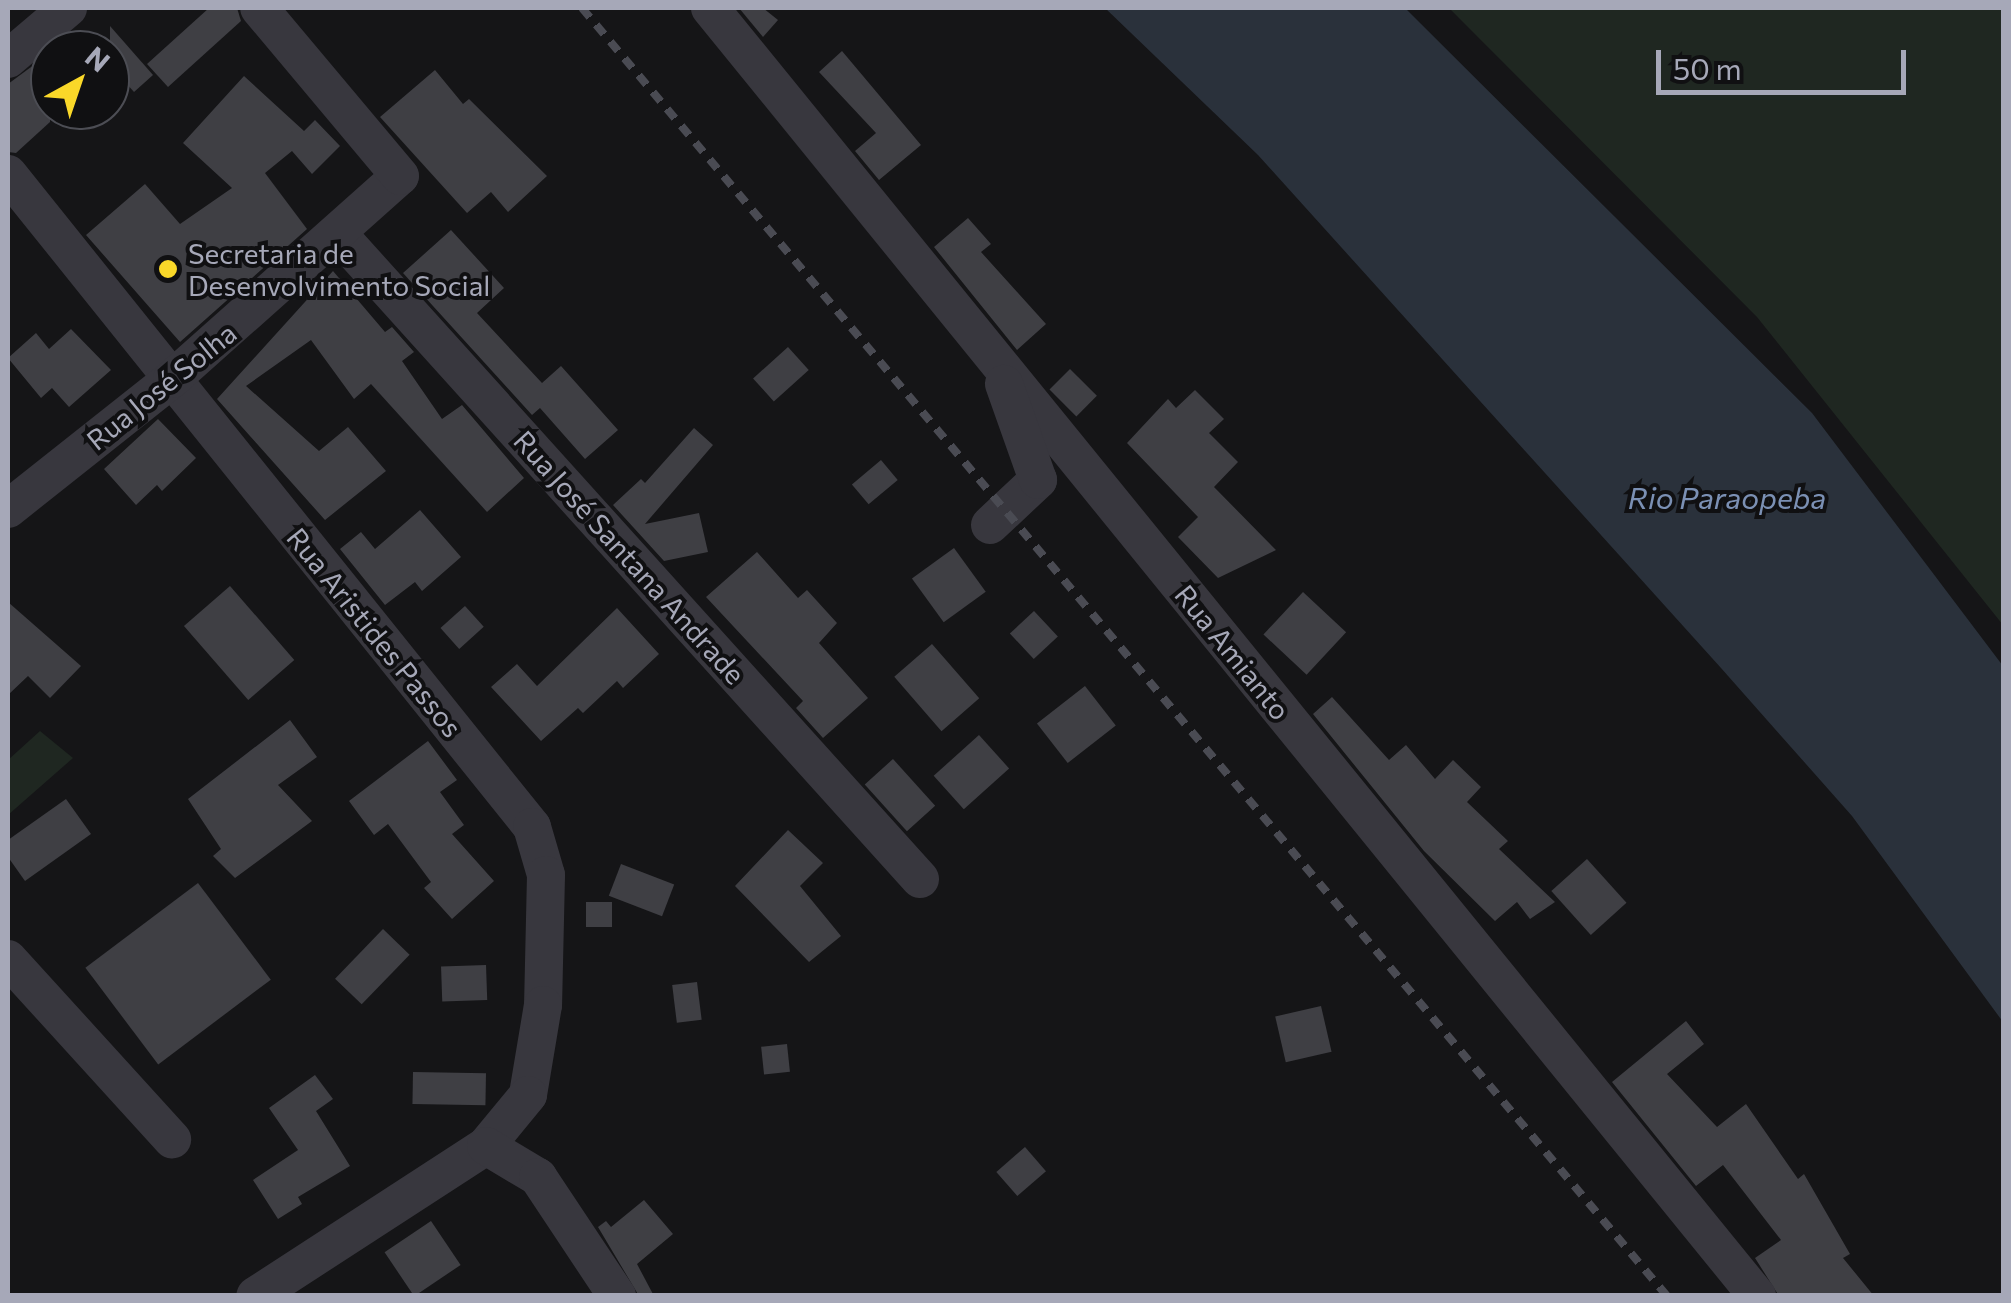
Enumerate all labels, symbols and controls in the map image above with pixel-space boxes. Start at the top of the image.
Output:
north arrow [30,30,130,130]
scale bar [1661,30,1911,92]
text: N [79,39,117,78]
text: 50 m [1673,49,1742,86]
place label: Secretaria de Desenvolvimento Social [188,236,490,302]
marker: Secretaria de Desenvolvimento Social [157,258,179,280]
street label: Rua José Solha [79,315,243,457]
street label: Rua José Santana Andrade [507,424,753,690]
water label: Rio Paraopeba [1628,479,1826,515]
street label: Rua Aristides Passos [280,521,470,743]
street label: Rua Amianto [1168,578,1298,726]

